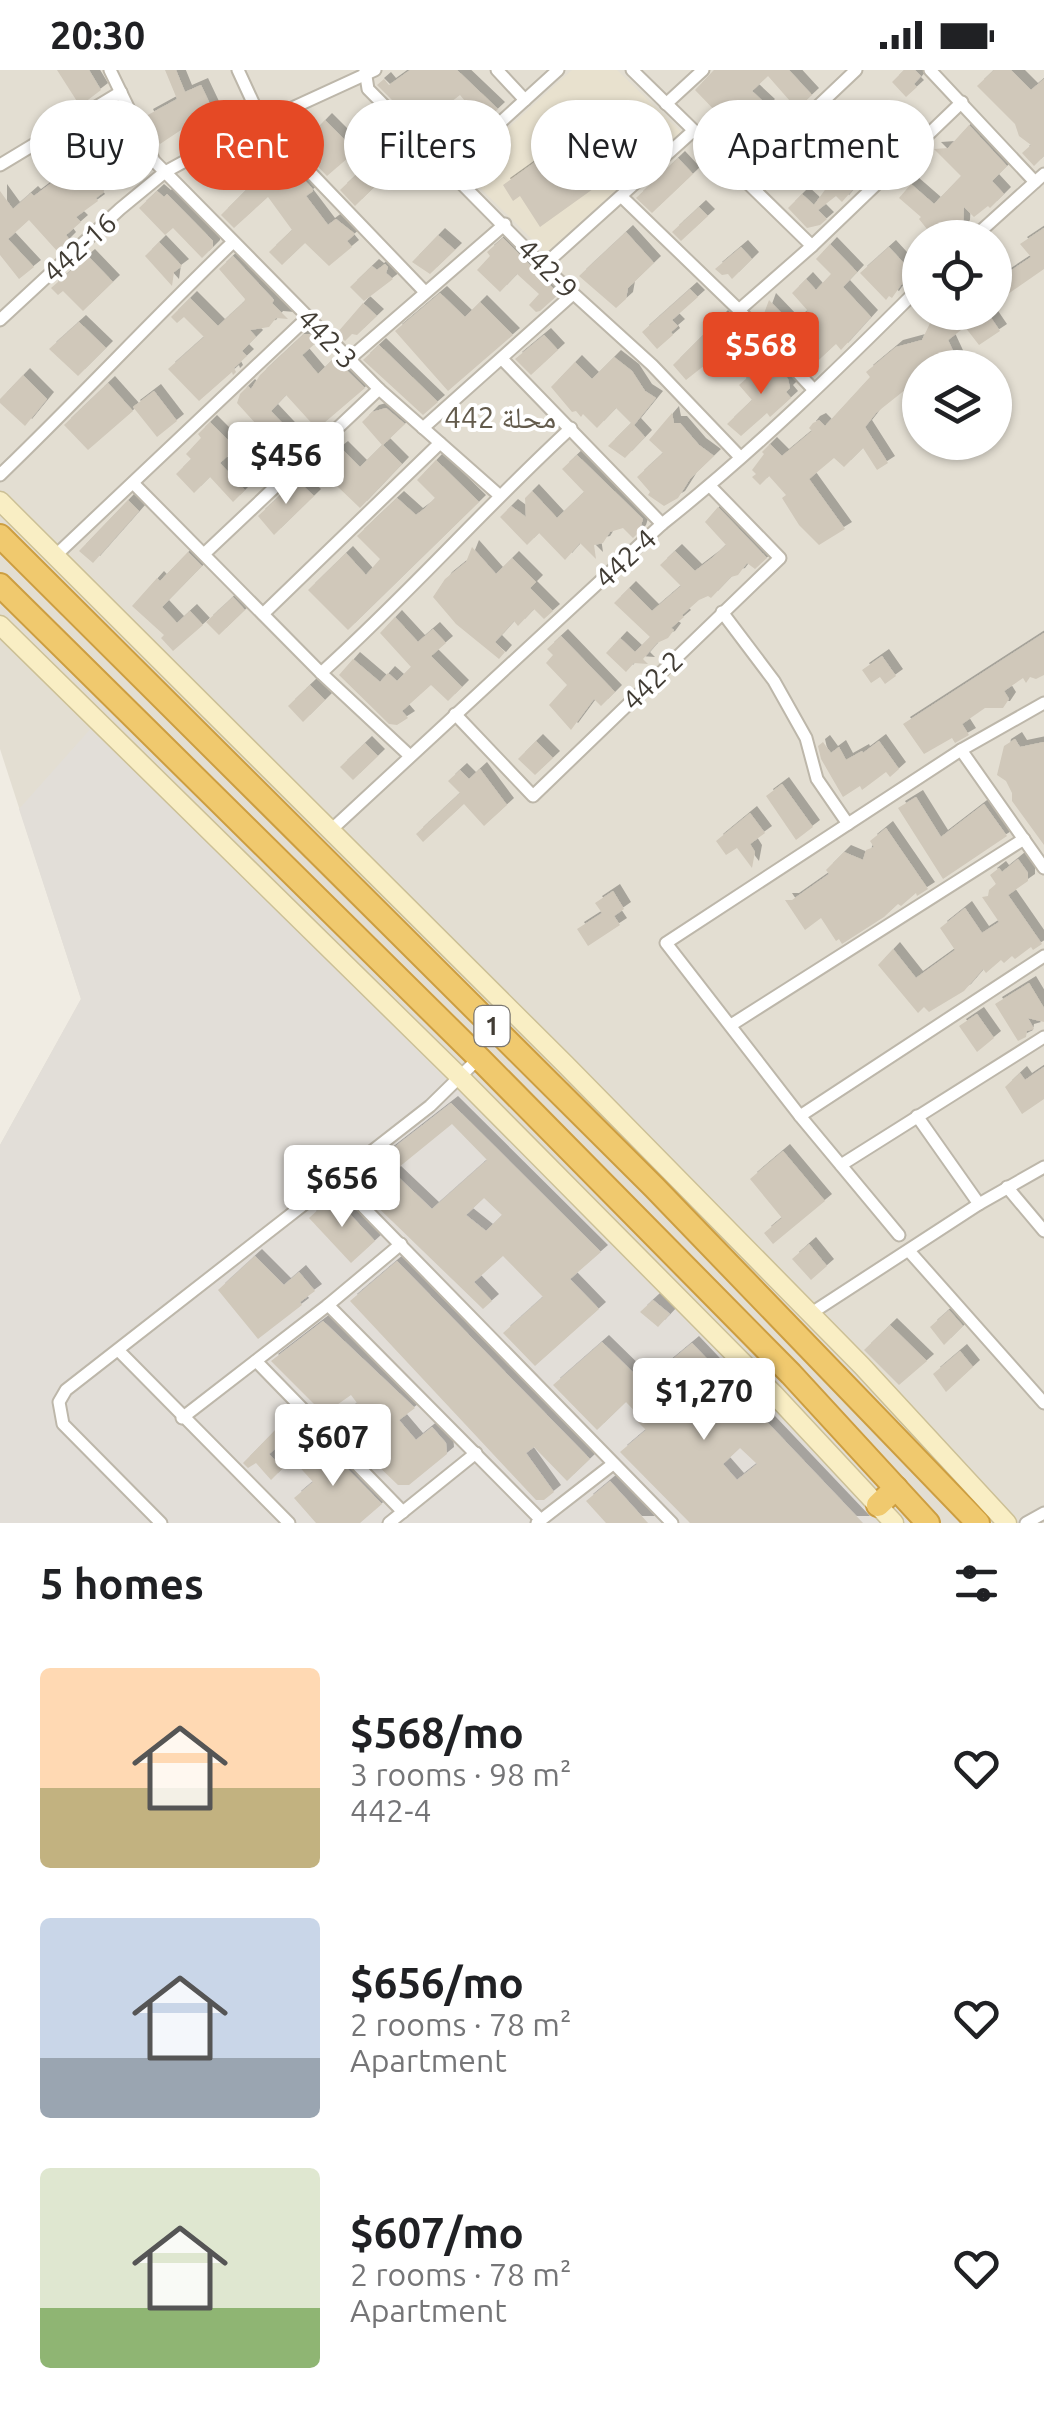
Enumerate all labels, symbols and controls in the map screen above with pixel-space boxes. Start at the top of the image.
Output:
text: 20:30 [50,14,145,56]
chip: Buy [30,100,159,190]
chip: Rent [179,100,324,190]
chip: Filters [344,100,511,190]
chip: New [531,100,673,190]
chip: Apartment [693,100,934,190]
street label: 442-16 [36,206,122,288]
map controls [902,220,1012,460]
button: locate [902,220,1012,330]
street label: 442-9 [512,232,584,304]
street label: 442-3 [292,302,364,374]
pin: $568 [702,312,820,397]
text: $568 [725,326,797,362]
button: layers [902,350,1012,460]
district label: محلة 442 [444,400,556,434]
pin: $456 [227,422,345,507]
text: $456 [250,436,322,472]
street label: 442-4 [588,522,662,594]
street label: 442-2 [616,644,688,716]
road number: 1 [474,1006,510,1046]
pin: $656 [283,1145,401,1230]
text: $656 [306,1159,378,1195]
pin: $1,270 [623,1358,785,1443]
text: $1,270 [655,1372,753,1408]
pin: $607 [274,1404,392,1489]
text: $607 [297,1418,369,1454]
icon: filters [949,1556,1004,1611]
text: 5 homes [40,1560,204,1607]
icon: home [120,1708,240,1828]
text: $568/mo [350,1709,524,1756]
icon: heart [949,1741,1004,1796]
text: 3 rooms · 98 m² [350,1756,571,1792]
text: 442-4 [350,1792,431,1828]
icon: home [120,1958,240,2078]
text: $656/mo [350,1959,524,2006]
icon: heart [949,1991,1004,2046]
text: 2 rooms · 78 m² [350,2006,571,2042]
text: Apartment [350,2042,507,2078]
icon: home [120,2208,240,2328]
text: $607/mo [350,2209,524,2256]
icon: heart [949,2241,1004,2296]
text: 2 rooms · 78 m² [350,2256,571,2292]
text: Apartment [350,2292,507,2328]

